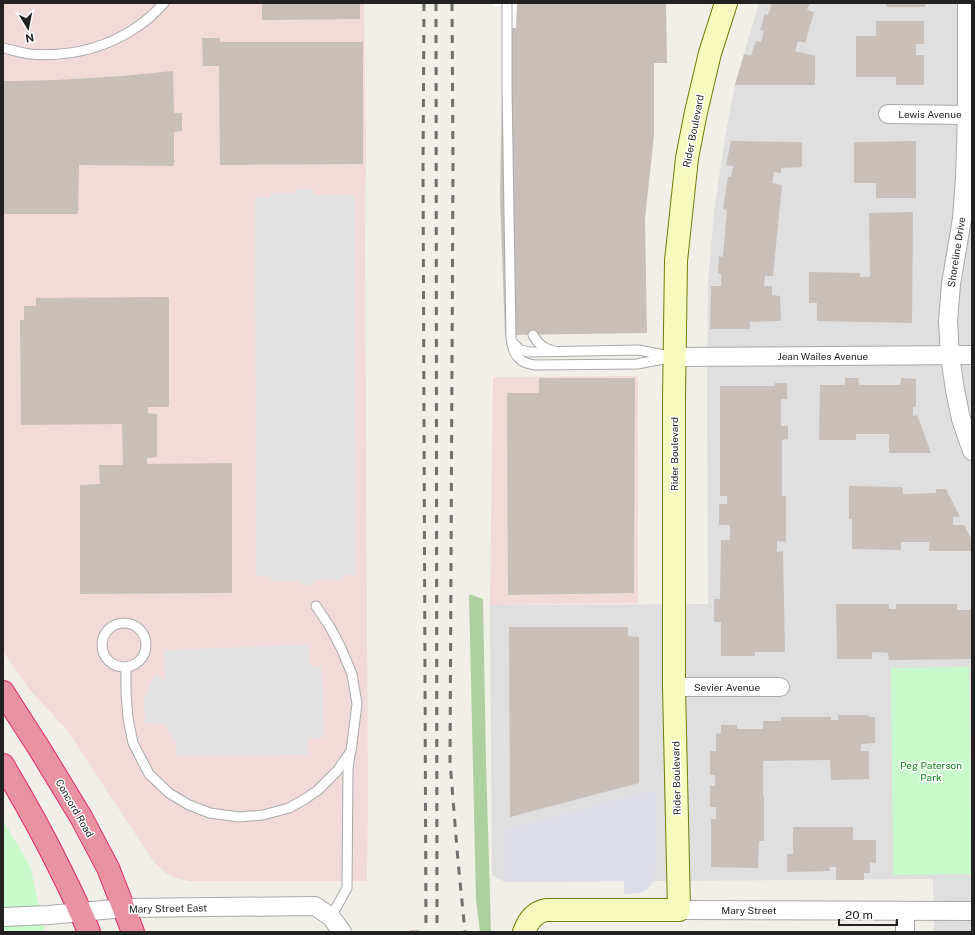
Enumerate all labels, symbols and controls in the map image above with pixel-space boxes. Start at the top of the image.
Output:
north arrow [8,8,48,48]
text: N [24,31,35,45]
street label: Rider Boulevard [680,94,706,168]
street label: Lewis Avenue [898,108,962,120]
street label: Shoreline Drive [945,216,968,288]
street label: Jean Wailes Avenue [778,350,869,362]
street label: Rider Boulevard [668,417,680,491]
street label: Sevier Avenue [694,681,760,693]
street label: Rider Boulevard [669,741,683,815]
park label: Peg Paterson Park [900,759,962,783]
street label: Concord Road [53,777,97,839]
street label: Mary Street East [129,901,207,915]
scale bar [839,901,897,927]
street label: Mary Street [721,904,777,916]
text: 20 m [845,908,873,922]

